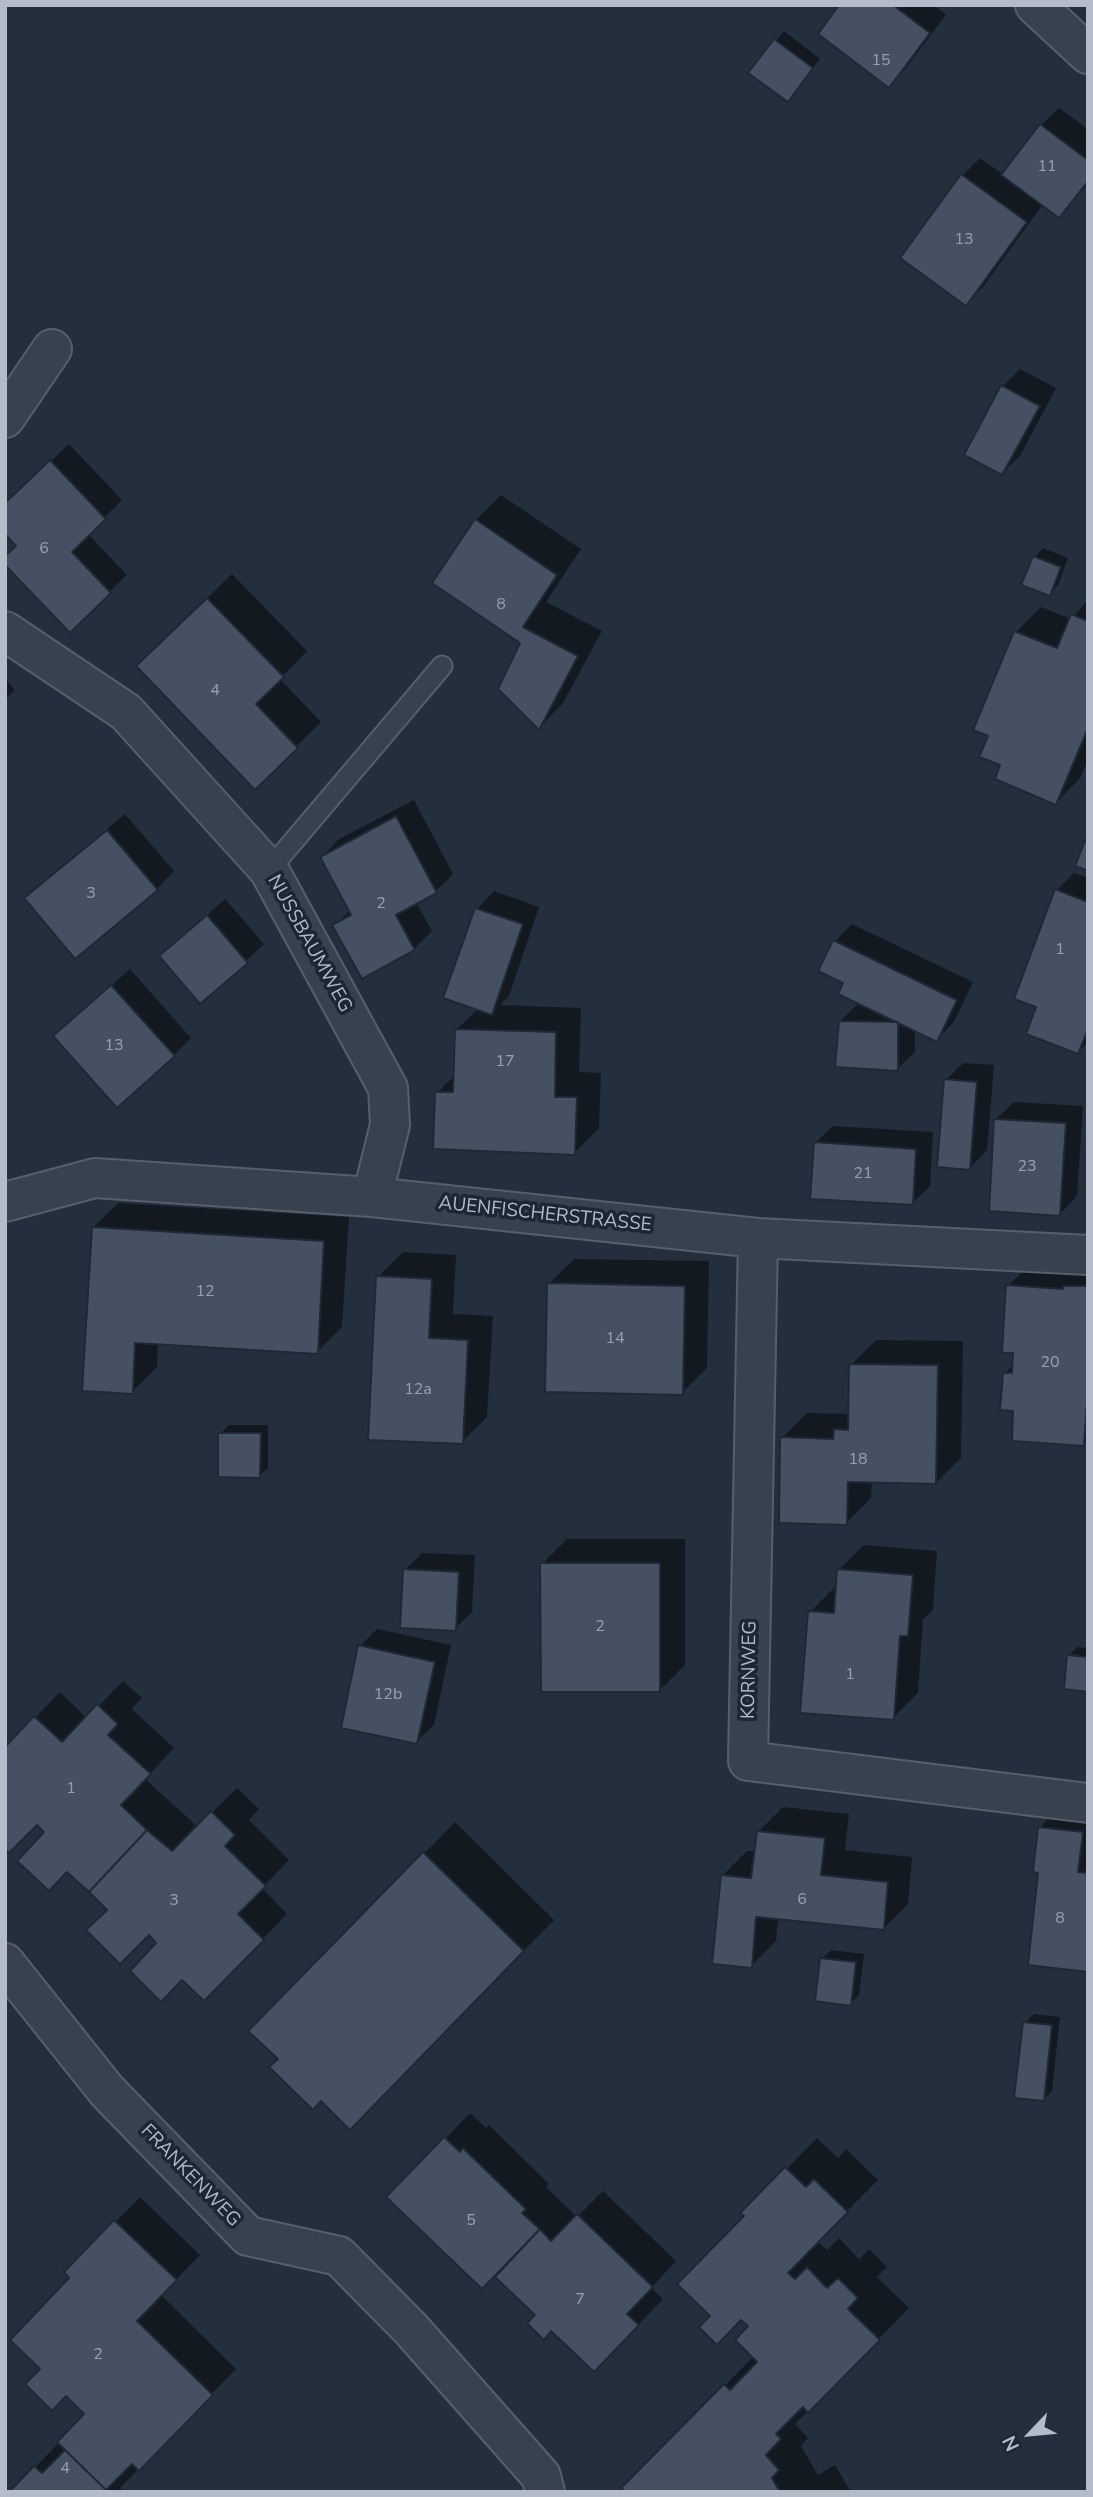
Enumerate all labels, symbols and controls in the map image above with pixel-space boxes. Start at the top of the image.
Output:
house number: 15 [871,51,891,71]
house number: 11 [1037,157,1057,177]
house number: 13 [954,230,974,250]
house number: 6 [39,539,49,559]
house number: 8 [496,595,506,615]
house number: 4 [210,681,220,701]
street label: NUSSBAUMWEG [262,871,356,1017]
house number: 3 [86,884,96,904]
house number: 2 [376,894,386,914]
house number: 1 [1055,940,1065,960]
house number: 13 [104,1036,124,1056]
house number: 17 [495,1052,515,1072]
house number: 23 [1017,1157,1037,1177]
house number: 21 [853,1164,873,1184]
street label: AUENFISCHERSTRASSE [437,1192,653,1238]
house number: 12 [195,1282,215,1302]
house number: 14 [605,1329,625,1349]
house number: 20 [1040,1353,1060,1373]
house number: 12a [404,1380,432,1400]
house number: 18 [848,1450,868,1470]
house number: 2 [595,1617,605,1637]
street label: KORNWEG [738,1621,762,1719]
house number: 1 [845,1665,855,1685]
house number: 12b [374,1685,402,1705]
house number: 1 [66,1779,76,1799]
house number: 6 [797,1890,807,1910]
house number: 3 [169,1891,179,1911]
house number: 8 [1055,1909,1065,1929]
street label: FRANKENWEG [135,2120,245,2232]
house number: 5 [466,2211,476,2231]
house number: 7 [575,2290,585,2310]
house number: 2 [93,2345,103,2365]
north arrow [995,2399,1065,2469]
text: N [996,2431,1026,2455]
house number: 4 [60,2459,70,2479]

